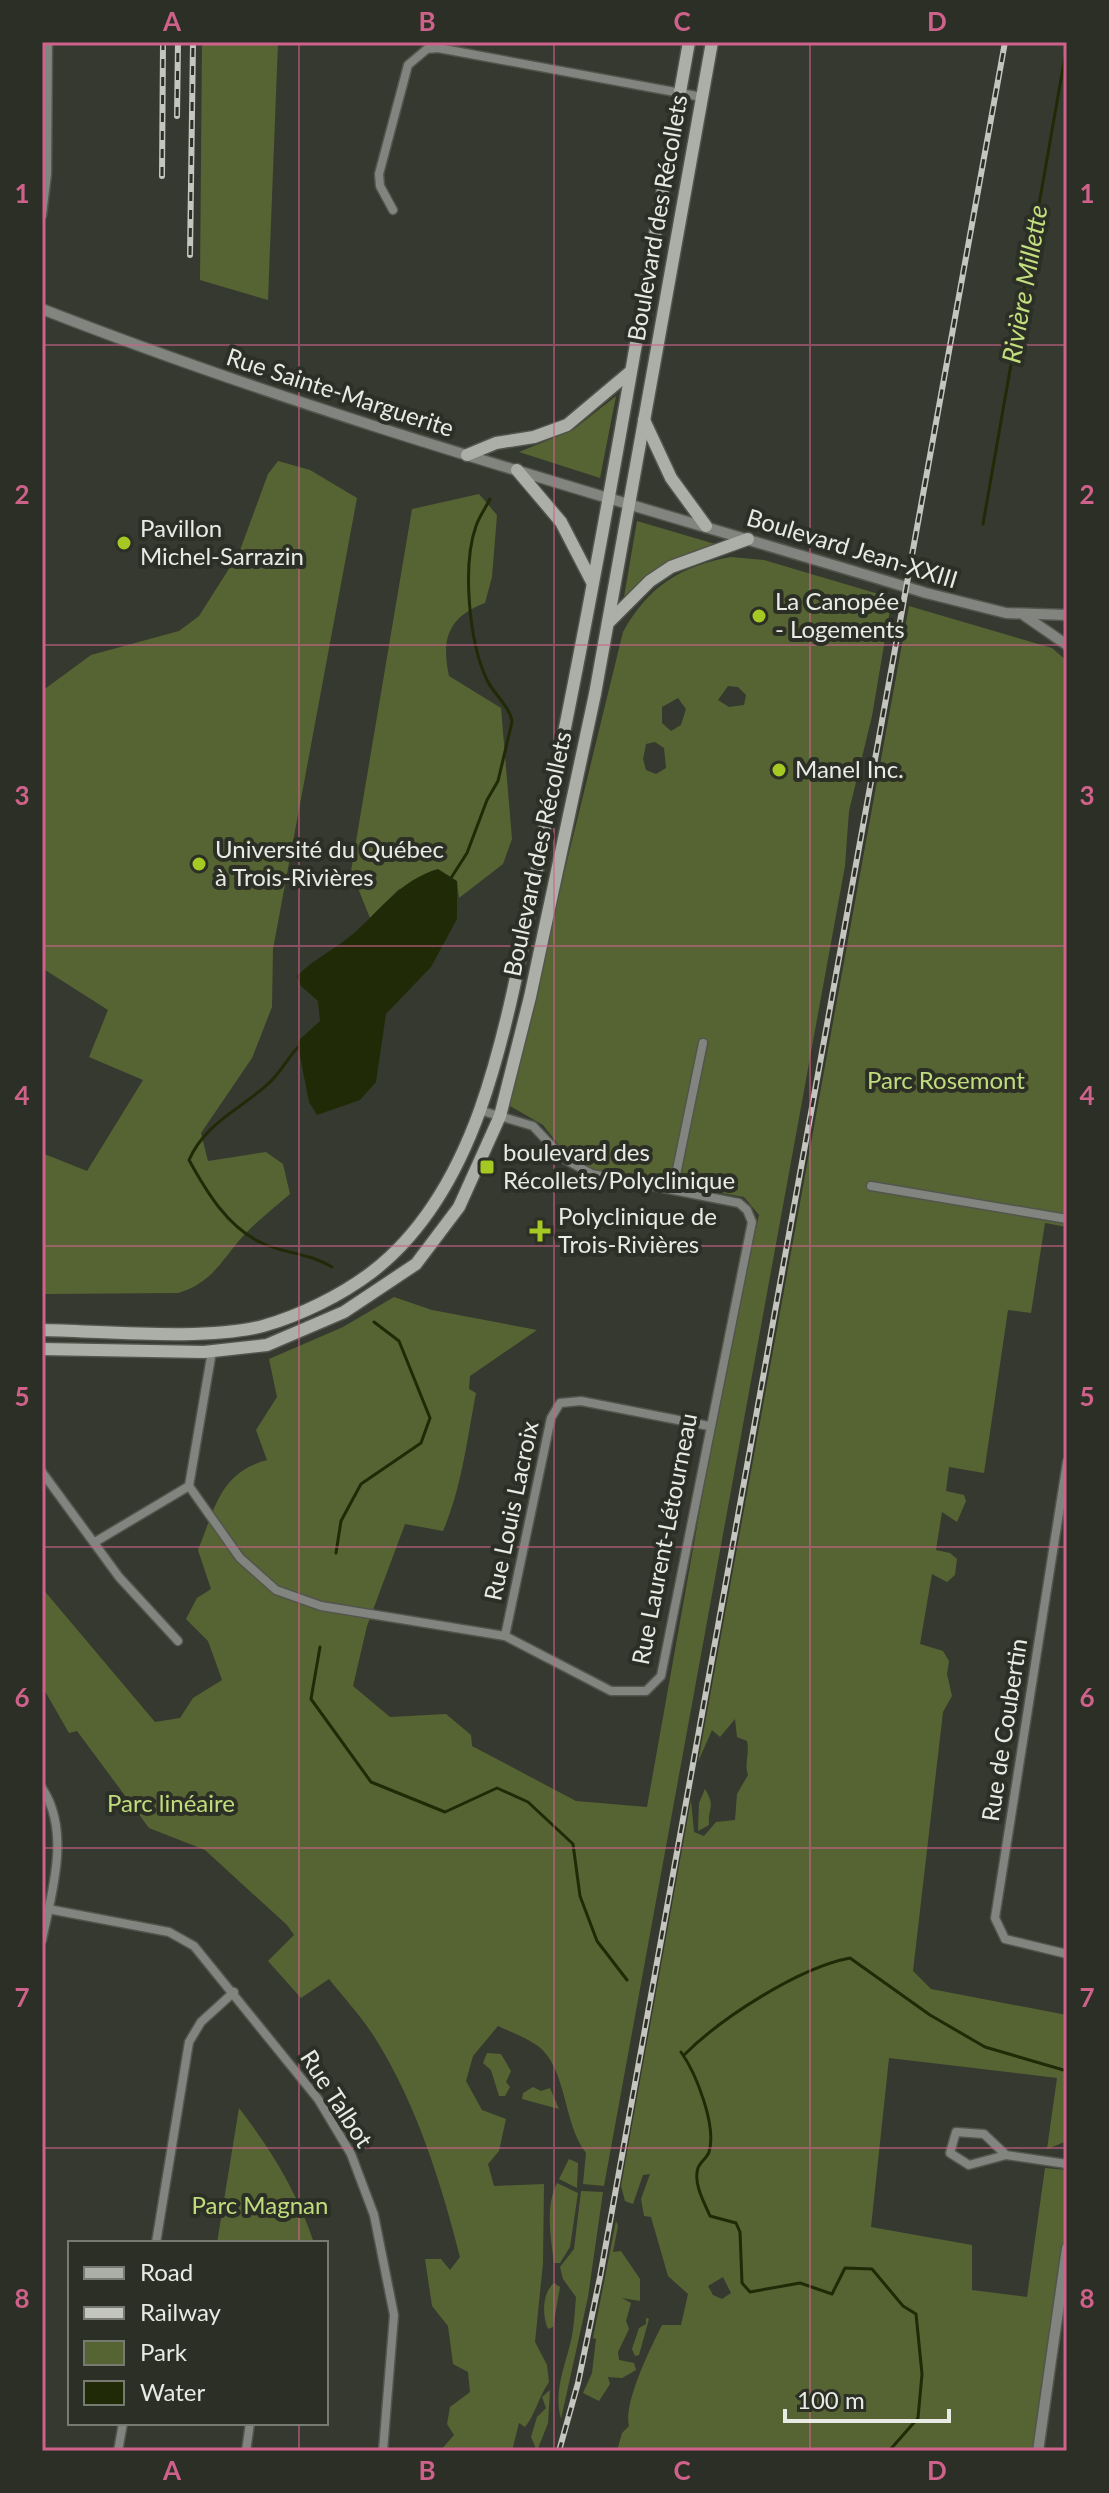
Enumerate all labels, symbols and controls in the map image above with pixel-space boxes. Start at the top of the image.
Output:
text: A [162,5,182,37]
text: B [418,5,436,37]
text: C [673,5,691,37]
text: D [927,5,947,37]
street label: Boulevard des Récollets [621,92,692,343]
text: 1 [14,177,30,209]
text: 1 [1079,177,1095,209]
water label: Rivière Millette [994,202,1054,365]
street label: Rue Sainte-Marguerite [223,341,458,442]
text: 2 [14,478,30,510]
text: 2 [1079,478,1095,510]
street label: Boulevard Jean-XXIII [743,502,961,593]
place label: Pavillon Michel-Sarrazin [140,513,304,570]
marker: Pavillon Michel-Sarrazin [115,534,133,552]
place label: La Canopée - Logements [775,586,905,643]
marker: La Canopée - Logements [750,607,768,625]
street label: Boulevard des Récollets [496,729,577,979]
place label: Manel Inc. [795,754,904,783]
marker: Manel Inc. [770,761,788,779]
text: 3 [14,779,30,811]
text: 3 [1079,779,1095,811]
place label: Université du Québec à Trois-Rivières [215,834,444,891]
marker: Université du Québec à Trois-Rivières [190,855,208,873]
park label: Parc Rosemont [867,1065,1025,1094]
text: 4 [14,1079,30,1111]
text: 4 [1079,1079,1095,1111]
place label: boulevard des Récollets/Polyclinique [503,1137,735,1194]
marker: boulevard des Récollets/Polyclinique [478,1158,496,1176]
place label: Polyclinique de Trois-Rivières [558,1201,717,1258]
marker: Polyclinique de Trois-Rivières [529,1220,551,1242]
text: 5 [14,1380,30,1412]
text: 5 [1079,1380,1095,1412]
street label: Rue Laurent-Létourneau [625,1410,702,1667]
street label: Rue Louis Lacroix [477,1418,544,1603]
street label: Rue de Coubertin [975,1636,1032,1823]
text: 6 [14,1681,30,1713]
text: 6 [1079,1681,1095,1713]
park label: Parc linéaire [107,1788,235,1817]
text: 7 [14,1981,30,2013]
text: 7 [1079,1981,1095,2013]
street label: Rue Talbot [295,2044,380,2153]
park label: Parc Magnan [192,2190,328,2219]
legend [68,2241,328,2425]
text: Road [140,2257,193,2286]
text: 8 [14,2282,30,2314]
text: 8 [1079,2282,1095,2314]
text: Railway [140,2297,222,2326]
text: Park [140,2337,188,2366]
scale bar [785,2373,949,2423]
text: Water [140,2377,205,2406]
text: 100 m [797,2385,865,2414]
text: A [162,2454,182,2486]
text: B [418,2454,436,2486]
text: C [673,2454,691,2486]
text: D [927,2454,947,2486]

